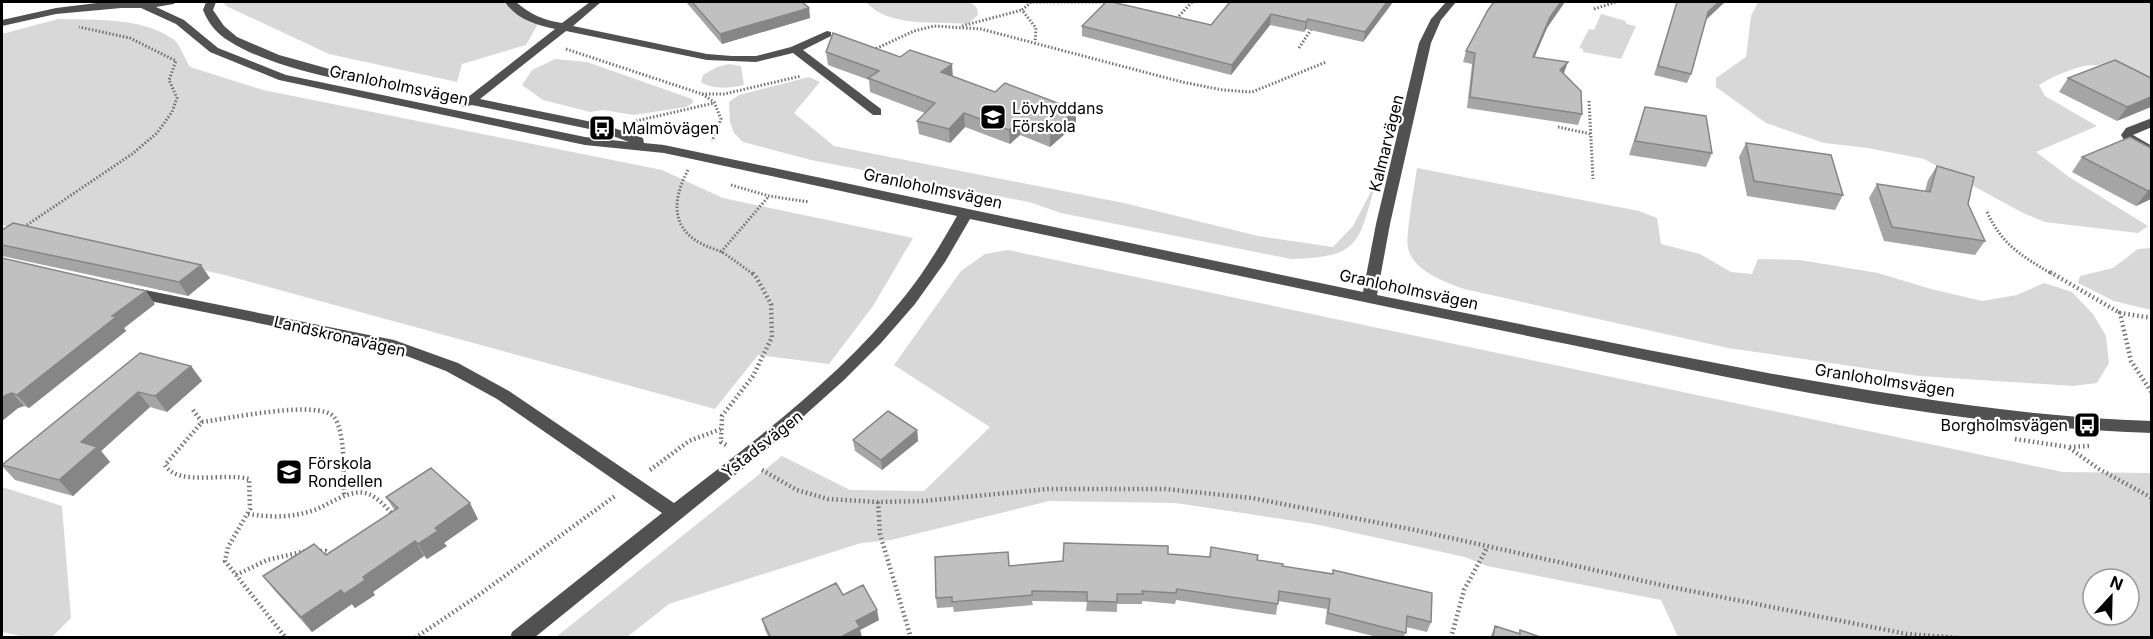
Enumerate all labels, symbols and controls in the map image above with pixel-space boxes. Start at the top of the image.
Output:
street label: Granloholmsvägen [328,60,470,110]
street label: Kalmarvägen [1364,92,1408,194]
place label: Lövhyddans Förskola [1012,98,1104,136]
school or university icon: Lövhyddans Förskola [978,102,1008,132]
bus stop icon: Malmövägen [587,113,617,143]
place label: Malmövägen [622,118,719,138]
street label: Granloholmsvägen [862,163,1004,213]
street label: Granloholmsvägen [1338,264,1480,314]
street label: Landskronavägen [272,311,408,361]
street label: Granloholmsvägen [1813,359,1957,401]
street label: Ystadsvägen [718,406,806,482]
bus stop icon: Borgholmsvägen [2072,410,2102,440]
place label: Borgholmsvägen [1940,415,2068,435]
place label: Förskola Rondellen [308,453,383,491]
school or university icon: Förskola Rondellen [274,457,304,487]
north arrow [2081,567,2141,627]
text: N [2107,572,2126,595]

